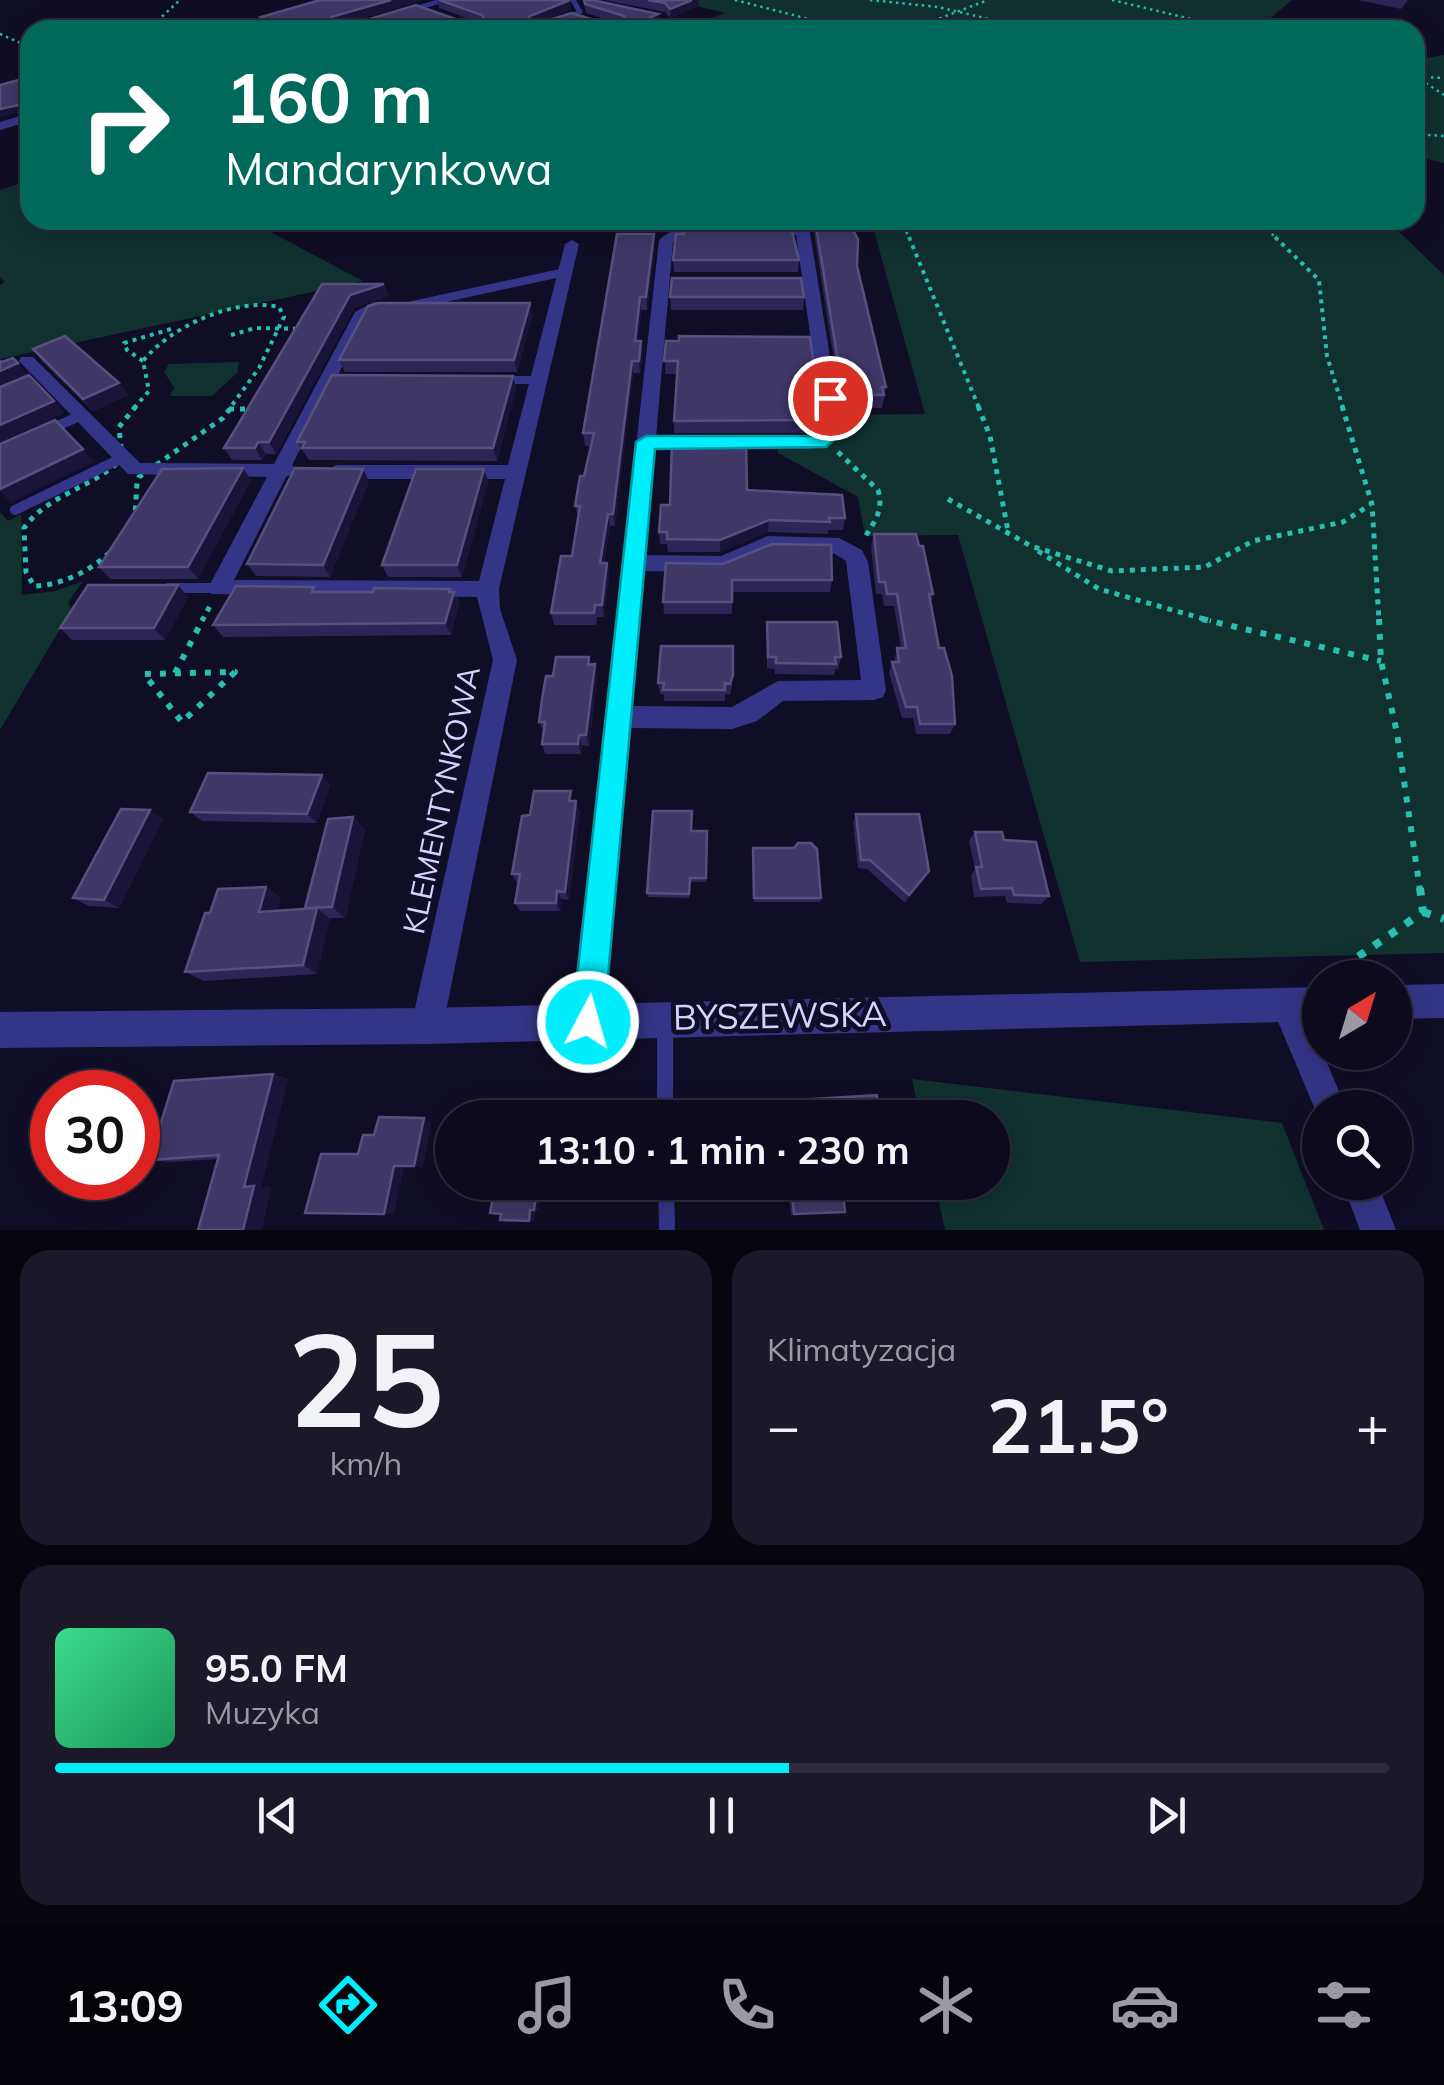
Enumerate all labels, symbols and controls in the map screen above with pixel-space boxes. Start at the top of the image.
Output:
text: 160 m [225,53,433,141]
icon: right [60,60,190,190]
text: Mandarynkowa [225,140,553,196]
pin [788,356,873,441]
icon: arrive [803,371,858,426]
street label: KLEMENTYNKOWA [394,662,488,937]
north arrow [1302,960,1412,1070]
map controls [1302,960,1412,1200]
position arrow [536,970,640,1074]
street label: BYSZEWSKA [673,991,888,1039]
speed limit sign: 30 [30,1070,160,1200]
button: search [1302,1090,1412,1200]
text: 13:10 · 1 min · 230 m [535,1126,910,1174]
text: 25 [288,1296,444,1460]
text: Klimatyzacja [767,1329,956,1369]
text: 21.5° [987,1378,1169,1472]
text: − [767,1391,800,1460]
text: + [1356,1391,1389,1460]
text: km/h [330,1443,402,1483]
text: 95.0 FM [205,1644,348,1692]
text: Muzyka [205,1692,320,1732]
icon: previous [250,1788,305,1843]
icon: pause [694,1788,749,1843]
icon: next [1139,1788,1194,1843]
icon: directions [313,1970,383,2040]
icon: music [512,1970,582,2040]
icon: phone [712,1970,782,2040]
icon: climate [911,1970,981,2040]
icon: car [1110,1970,1180,2040]
icon: filters [1309,1970,1379,2040]
text: 13:09 [65,1977,184,2033]

